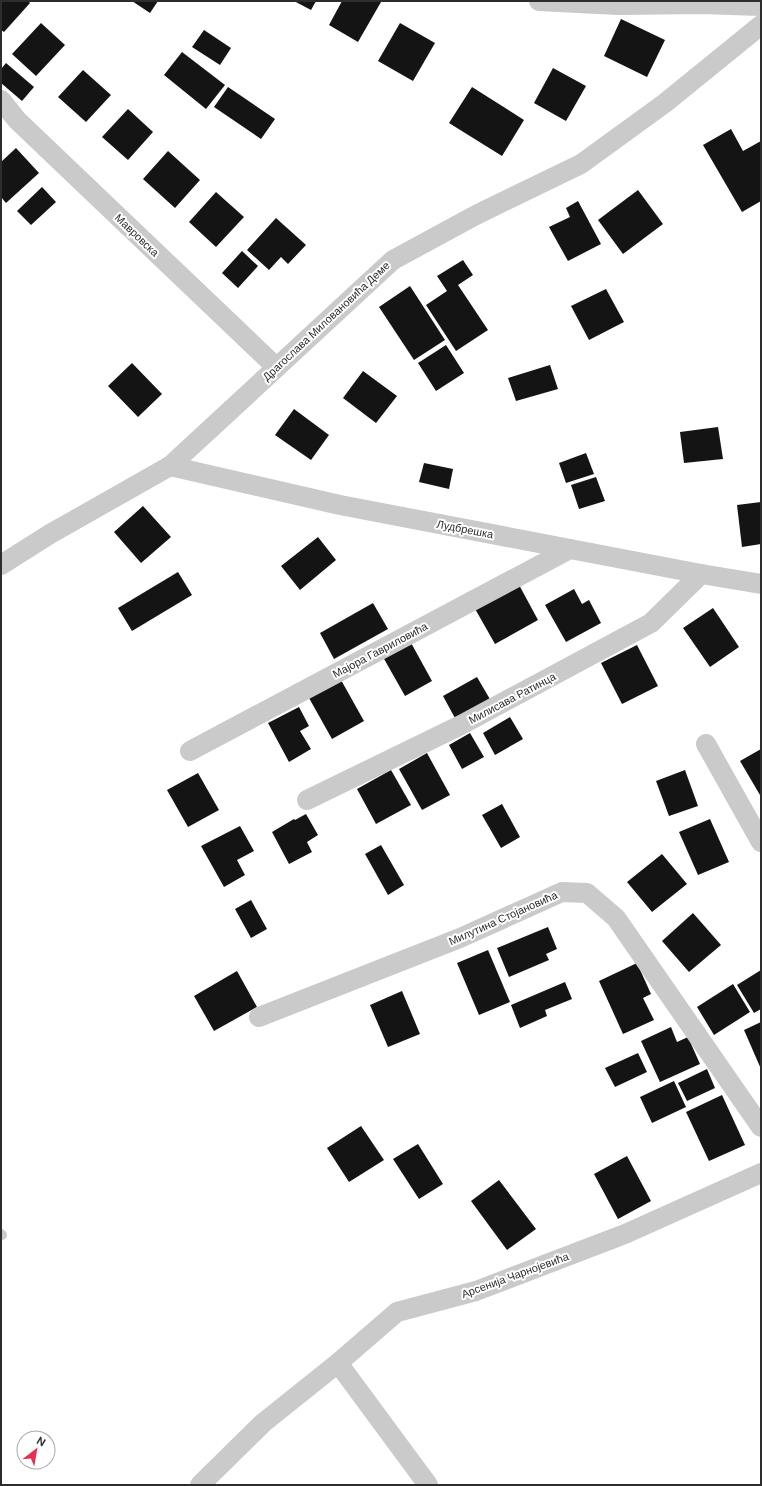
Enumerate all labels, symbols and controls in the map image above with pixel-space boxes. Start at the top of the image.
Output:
street label: Мавровска [112,211,163,260]
street label: Драгослава Миловановића Деме [260,258,392,384]
street label: Лудбрешка [435,517,495,542]
street label: Мајора Гавриловића [330,619,431,681]
street label: Милисава Ратинца [466,669,559,727]
street label: Милутина Стојановића [446,887,560,948]
street label: Арсенија Чарнојевића [459,1249,571,1301]
north arrow [16,1430,56,1470]
text: N [34,1433,48,1449]

